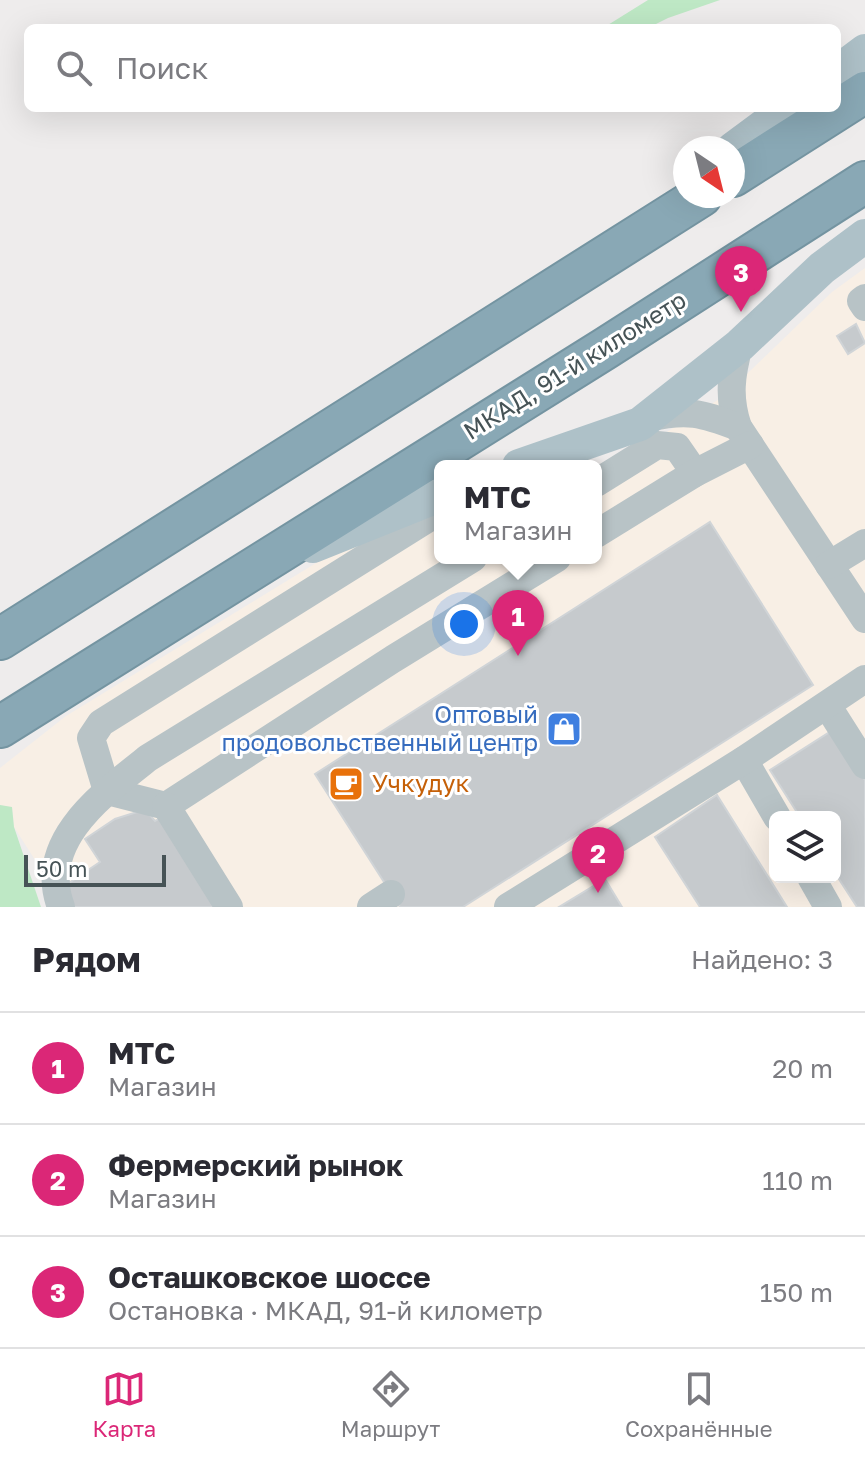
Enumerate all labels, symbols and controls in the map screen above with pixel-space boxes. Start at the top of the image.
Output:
search box [24,24,841,112]
icon: search [52,46,96,90]
text: Поиск [116,50,208,86]
north arrow [673,136,745,208]
pin: 3 [715,246,767,312]
street label: МКАД, 91-й километр [458,284,691,445]
popup [434,460,602,564]
text: МТС [464,479,531,515]
text: Магазин [464,515,572,546]
pin: 1 [492,590,544,656]
your location [444,604,484,644]
place label: Оптовый продовольственный центр [221,699,538,756]
shop icon: Оптовый продовольственный центр [545,710,583,748]
cafe icon: Учкудук [327,765,365,803]
place label: Учкудук [372,768,469,797]
map controls [769,811,841,883]
button: layers [769,811,841,883]
pin: 2 [572,827,624,893]
scale bar [24,851,166,887]
text: 50 m [36,855,87,882]
text: Рядом [32,939,141,979]
text: Найдено: 3 [691,944,833,975]
text: МТС [108,1035,175,1071]
text: 1 [51,1053,65,1084]
text: 20 m [772,1053,833,1084]
text: Магазин [108,1071,217,1102]
text: Фермерский рынок [108,1147,404,1183]
text: 2 [50,1165,66,1196]
text: 110 m [762,1165,833,1196]
text: Магазин [108,1183,217,1214]
text: Осташковское шоссе [108,1259,431,1295]
text: 3 [50,1277,66,1308]
text: 150 m [760,1277,833,1308]
text: Остановка · МКАД, 91-й километр [108,1295,543,1326]
tab: Карта [92,1367,156,1442]
tab: Маршрут [341,1367,440,1442]
tab: Сохранённые [625,1367,773,1442]

